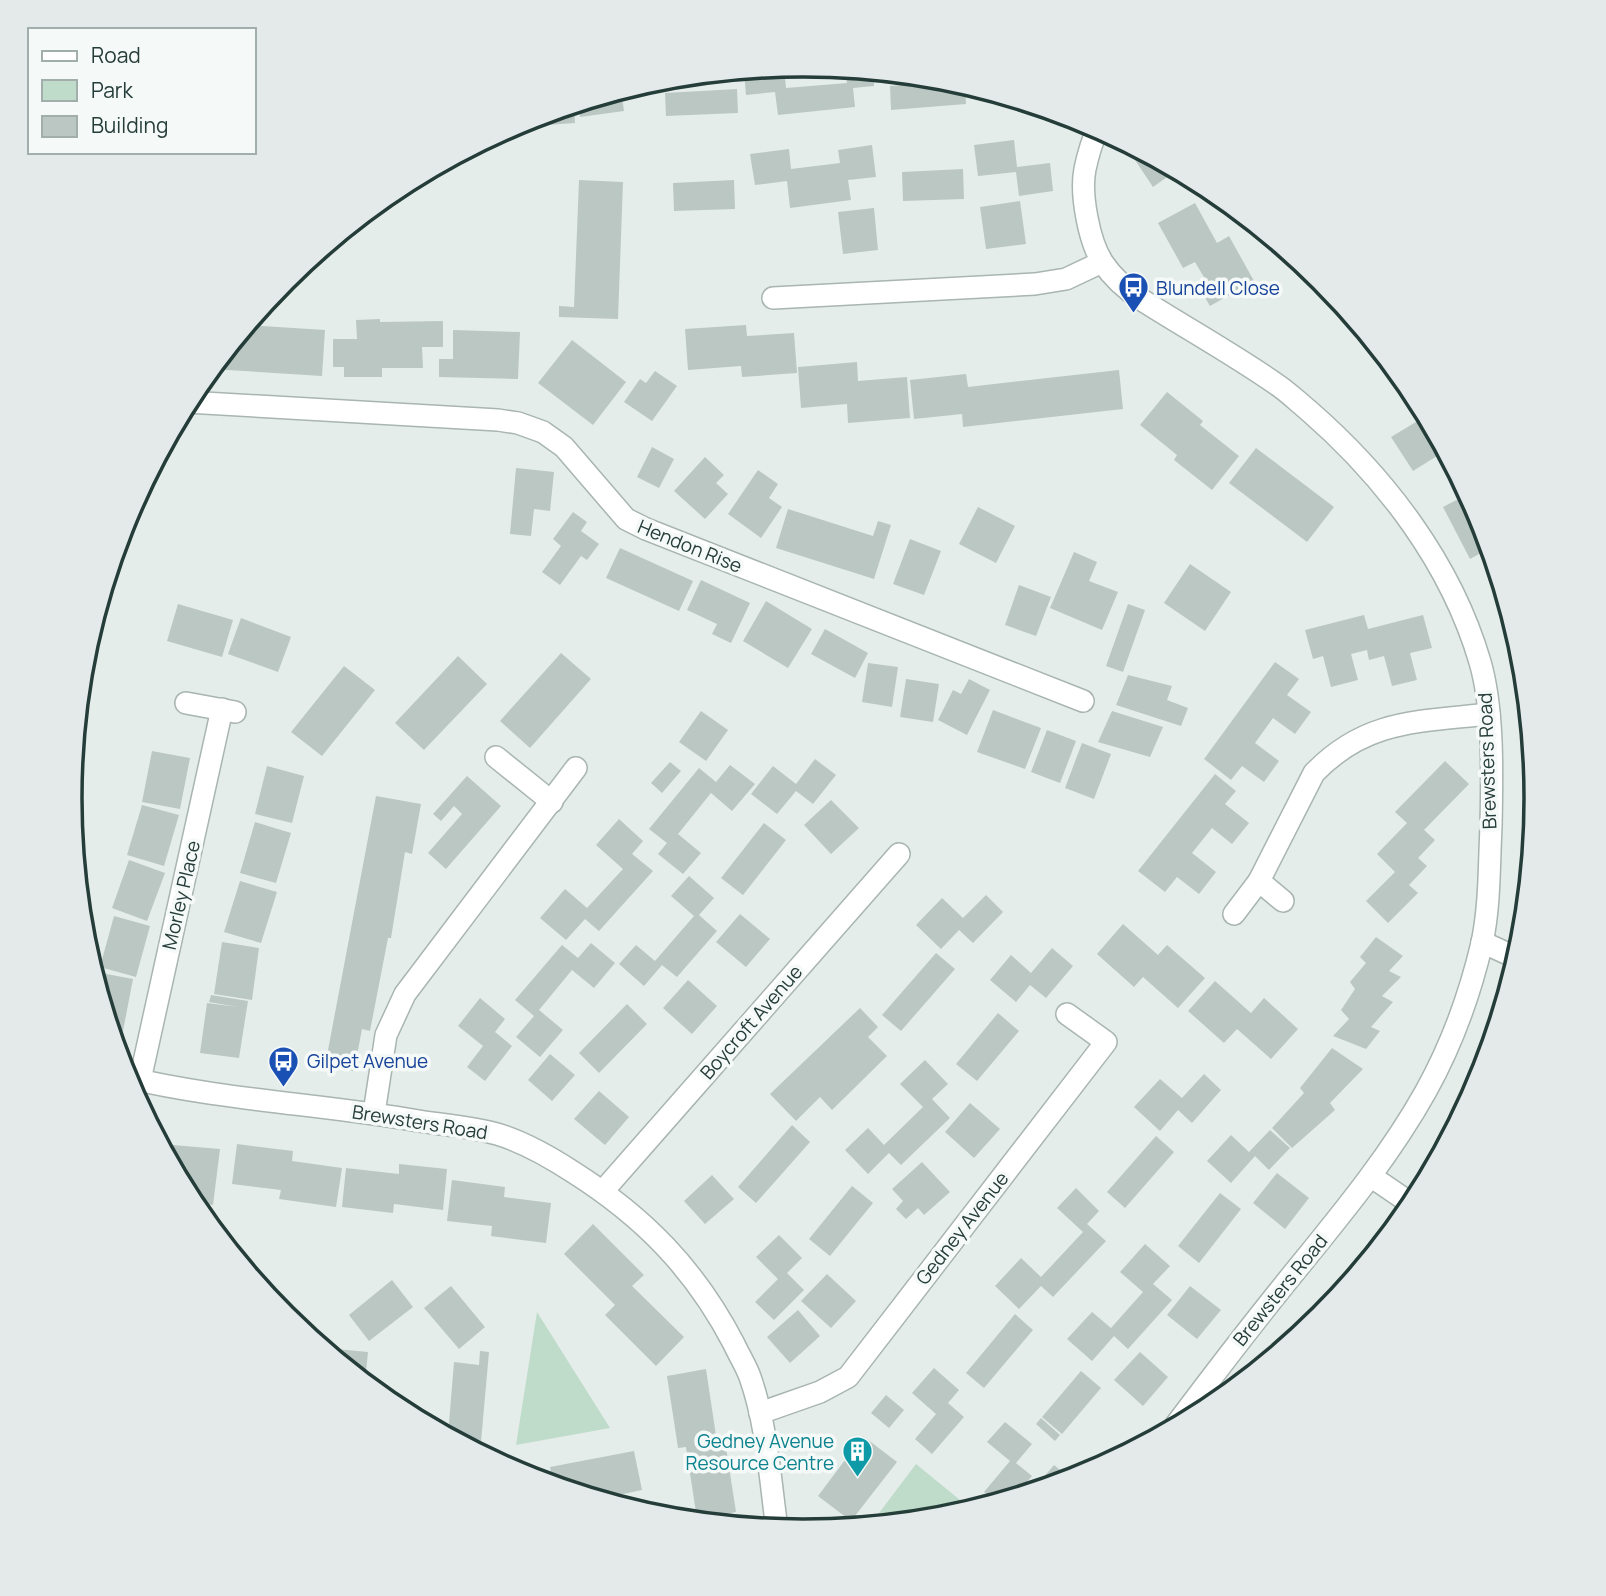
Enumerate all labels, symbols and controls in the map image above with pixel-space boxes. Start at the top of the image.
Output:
legend [28,28,256,154]
text: Road [91,41,141,69]
text: Park [91,76,133,104]
text: Building [91,111,168,139]
bus stop icon: Blundell Close [1116,271,1150,315]
place label: Blundell Close [1156,275,1280,301]
street label: Hendon Rise [634,513,746,579]
street label: Brewsters Road [1472,692,1502,830]
street label: Morley Place [156,838,206,952]
street label: Boycroft Avenue [694,959,808,1085]
bus stop icon: Gilpet Avenue [267,1044,301,1088]
place label: Gilpet Avenue [307,1048,428,1074]
street label: Brewsters Road [350,1098,490,1146]
street label: Gedney Avenue [910,1166,1014,1290]
street label: Brewsters Road [1227,1229,1333,1351]
place label: Gedney Avenue Resource Centre [686,1428,834,1476]
building icon: Gedney Avenue Resource Centre [840,1435,874,1479]

